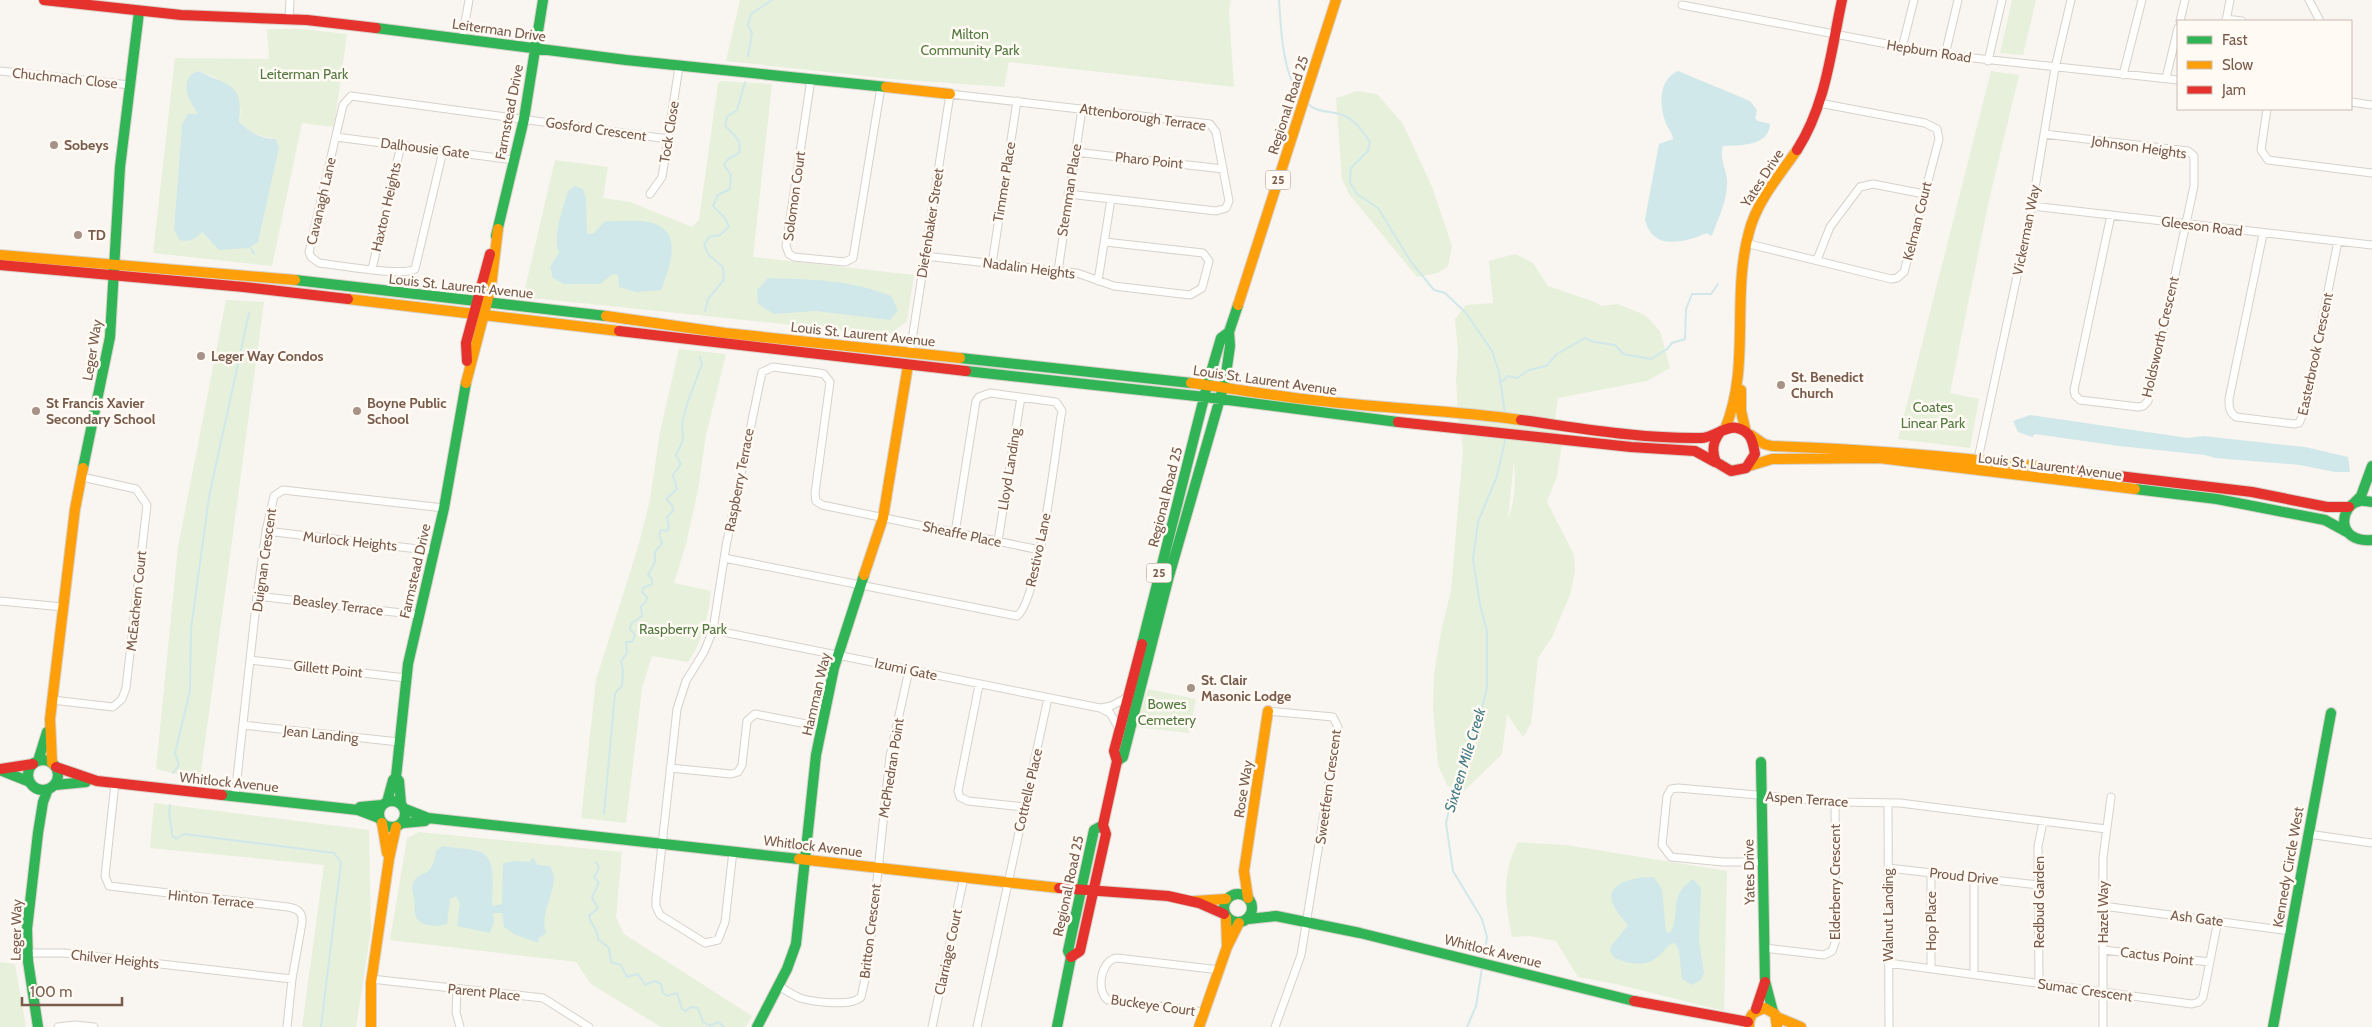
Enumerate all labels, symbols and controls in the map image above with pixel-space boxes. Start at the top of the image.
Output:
street label: Leiterman Drive [451,15,547,45]
legend [2177,20,2352,110]
park label: Milton Community Park [921,25,1020,59]
text: Fast [2222,31,2247,49]
street label: Hepburn Road [1885,35,1973,67]
street label: Regional Road 25 [1264,53,1312,157]
text: Slow [2222,56,2253,74]
street label: Farmstead Drive [491,63,527,161]
street label: Chuchmach Close [11,64,119,92]
park label: Leiterman Park [260,65,349,83]
text: Jam [2221,81,2246,99]
street label: Attenborough Terrace [1079,99,1207,135]
street label: Tock Close [655,100,683,164]
street label: Gosford Crescent [544,113,648,145]
street label: Johnson Heights [2089,131,2188,163]
street label: Dalhousie Gate [379,134,471,162]
place label: Sobeys [64,136,109,154]
marker: Sobeys [48,139,60,151]
street label: Timmer Place [989,141,1019,223]
street label: Stemman Place [1053,142,1085,238]
street label: Yates Drive [1736,146,1787,211]
street label: Pharo Point [1114,147,1184,173]
street label: Solomon Court [779,150,809,242]
street label: Cavanagh Lane [302,155,340,247]
street label: Haxton Heights [367,160,405,253]
street label: Diefenbaker Street [912,167,948,279]
road number: 25 [1266,170,1290,190]
street label: Kelman Court [1899,179,1936,262]
street label: Vickerman Way [2008,183,2044,277]
street label: Gleeson Road [2160,212,2244,240]
place label: TD [88,226,106,244]
marker: TD [72,229,84,241]
street label: Nadalin Heights [982,253,1076,283]
street label: Louis St. Laurent Avenue [388,269,534,303]
street label: Holdsworth Crescent [2137,275,2183,399]
street label: Easterbrook Crescent [2293,291,2337,417]
street label: Louis St. Laurent Avenue [790,317,936,351]
street label: Leger Way [78,318,106,382]
place label: Leger Way Condos [211,347,323,365]
marker: Leger Way Condos [195,350,207,362]
street label: Louis St. Laurent Avenue [1192,361,1338,399]
place label: St. Benedict Church [1791,368,1864,402]
marker: St. Benedict Church [1775,379,1787,391]
place label: St Francis Xavier Secondary School [46,394,156,428]
place label: Boyne Public School [367,394,447,428]
park label: Coates Linear Park [1901,398,1966,432]
marker: St Francis Xavier Secondary School [30,405,42,417]
marker: Boyne Public School [351,405,363,417]
street label: Lloyd Landing [994,426,1025,511]
street label: Raspberry Terrace [720,427,758,533]
street label: Regional Road 25 [1144,445,1186,549]
street label: Louis St. Laurent Avenue [1977,448,2123,484]
street label: Duignan Crescent [248,507,280,613]
street label: Restivo Lane [1021,511,1055,589]
street label: Sheaffe Place [921,517,1003,551]
street label: Farmstead Drive [395,522,435,620]
street label: Murlock Heights [302,527,398,555]
street label: McEachern Court [122,550,150,652]
road number: 25 [1146,564,1172,582]
street label: Beasley Terrace [292,591,384,619]
park label: Raspberry Park [639,620,728,638]
street label: Hamman Way [798,651,834,737]
street label: Izumi Gate [873,654,939,684]
street label: Gillett Point [292,656,364,682]
place label: St. Clair Masonic Lodge [1201,671,1291,705]
marker: St. Clair Masonic Lodge [1185,682,1197,694]
park label: Bowes Cemetery [1138,695,1196,729]
water label: Sixteen Mile Creek [1441,705,1490,814]
street label: McPhedran Point [874,717,908,819]
street label: Jean Landing [282,721,360,747]
street label: Sweetfern Crescent [1311,728,1345,846]
street label: Cottrelle Place [1010,747,1046,833]
street label: Rose Way [1230,759,1256,819]
street label: Whitlock Avenue [179,768,279,796]
street label: Aspen Terrace [1765,787,1849,811]
street label: Kennedy Circle West [2269,805,2308,929]
street label: Elderberry Crescent [1826,824,1844,940]
street label: Whitlock Avenue [762,831,864,861]
street label: Regional Road 25 [1049,834,1087,938]
street label: Yates Drive [1739,839,1759,906]
street label: Redbud Garden [2030,856,2048,948]
street label: Proud Drive [1928,863,2000,889]
street label: Walnut Landing [1879,868,1897,961]
street label: Hazel Way [2094,881,2112,943]
street label: Britton Crescent [855,882,885,979]
street label: Hinton Terrace [167,886,255,912]
street label: Hop Place [1922,891,1940,951]
street label: Leger Way [6,899,26,961]
street label: Ash Gate [2170,906,2224,930]
street label: Clarriage Court [930,907,966,996]
street label: Whitlock Avenue [1442,930,1544,972]
street label: Cactus Point [2119,943,2195,969]
street label: Chilver Heights [70,945,160,973]
scale bar [22,974,122,1006]
street label: Sumac Crescent [2036,974,2134,1006]
street label: Parent Place [447,979,521,1005]
text: 100 m [30,983,72,1001]
street label: Buckeye Court [1110,990,1197,1020]

